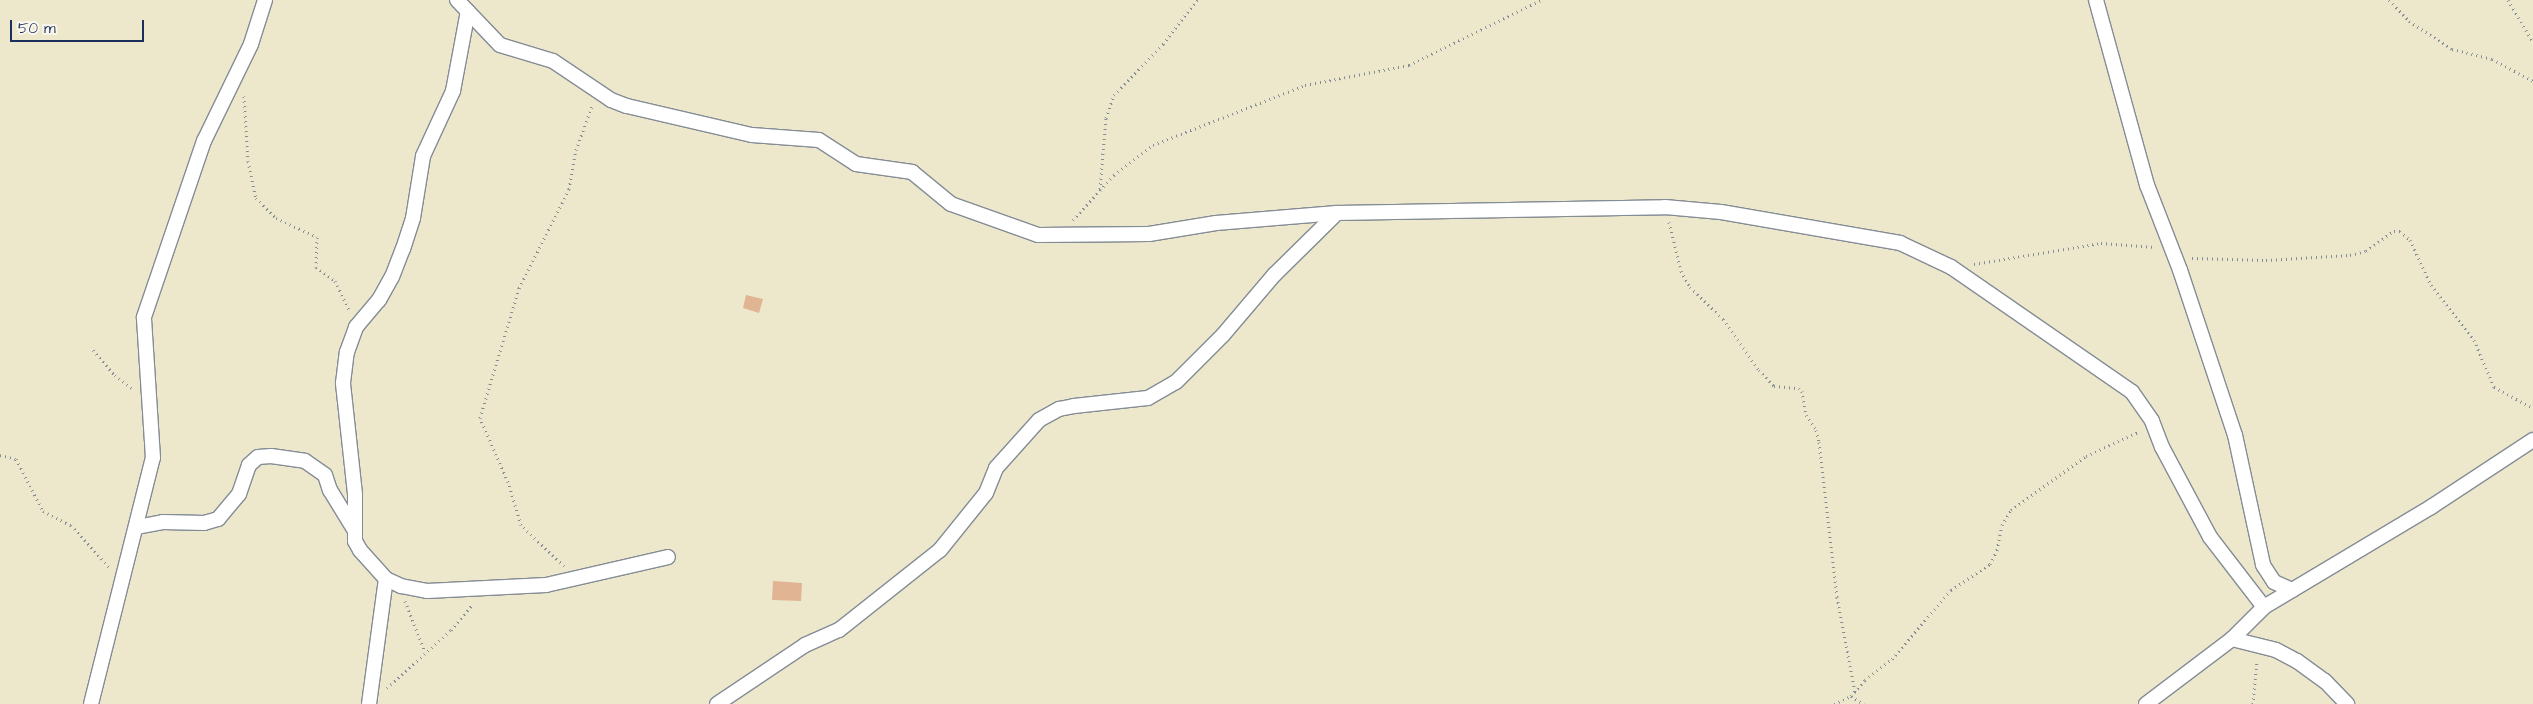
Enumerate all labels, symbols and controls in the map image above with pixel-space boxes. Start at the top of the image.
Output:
scale bar [12,10,146,42]
text: 50 m [18,18,56,39]

